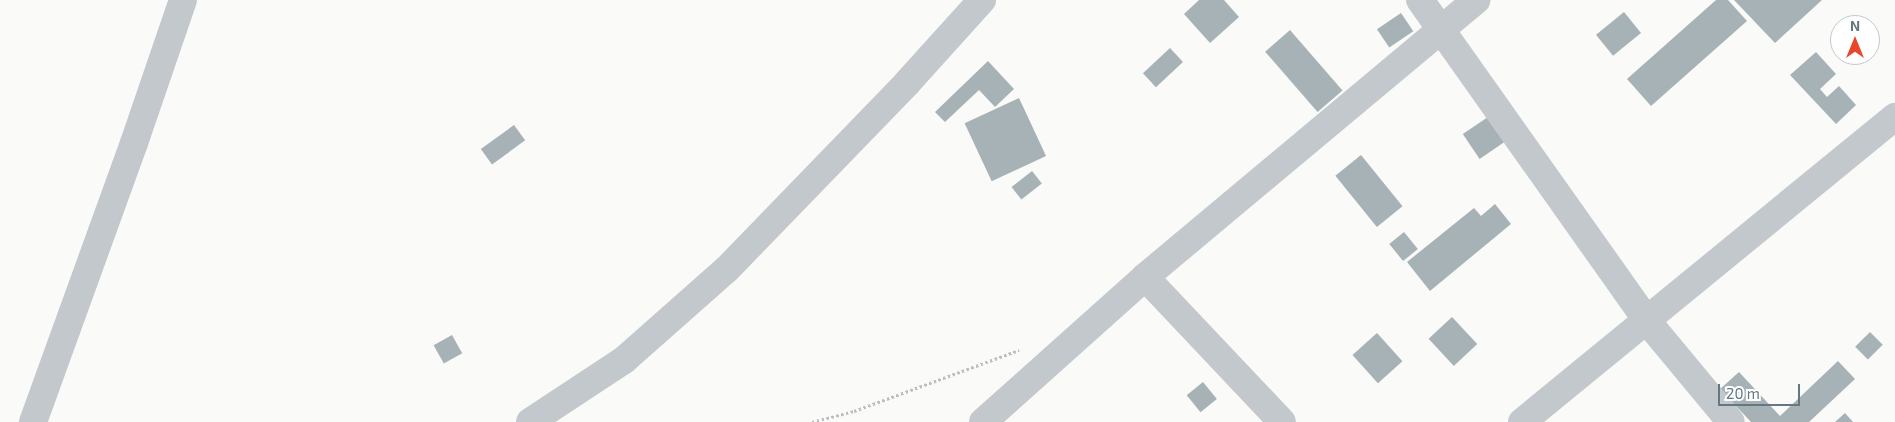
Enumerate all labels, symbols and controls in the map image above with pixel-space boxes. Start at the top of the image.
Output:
north arrow [1830,15,1880,65]
text: N [1850,17,1860,34]
scale bar [1720,374,1802,406]
text: 20 m [1726,384,1760,402]

